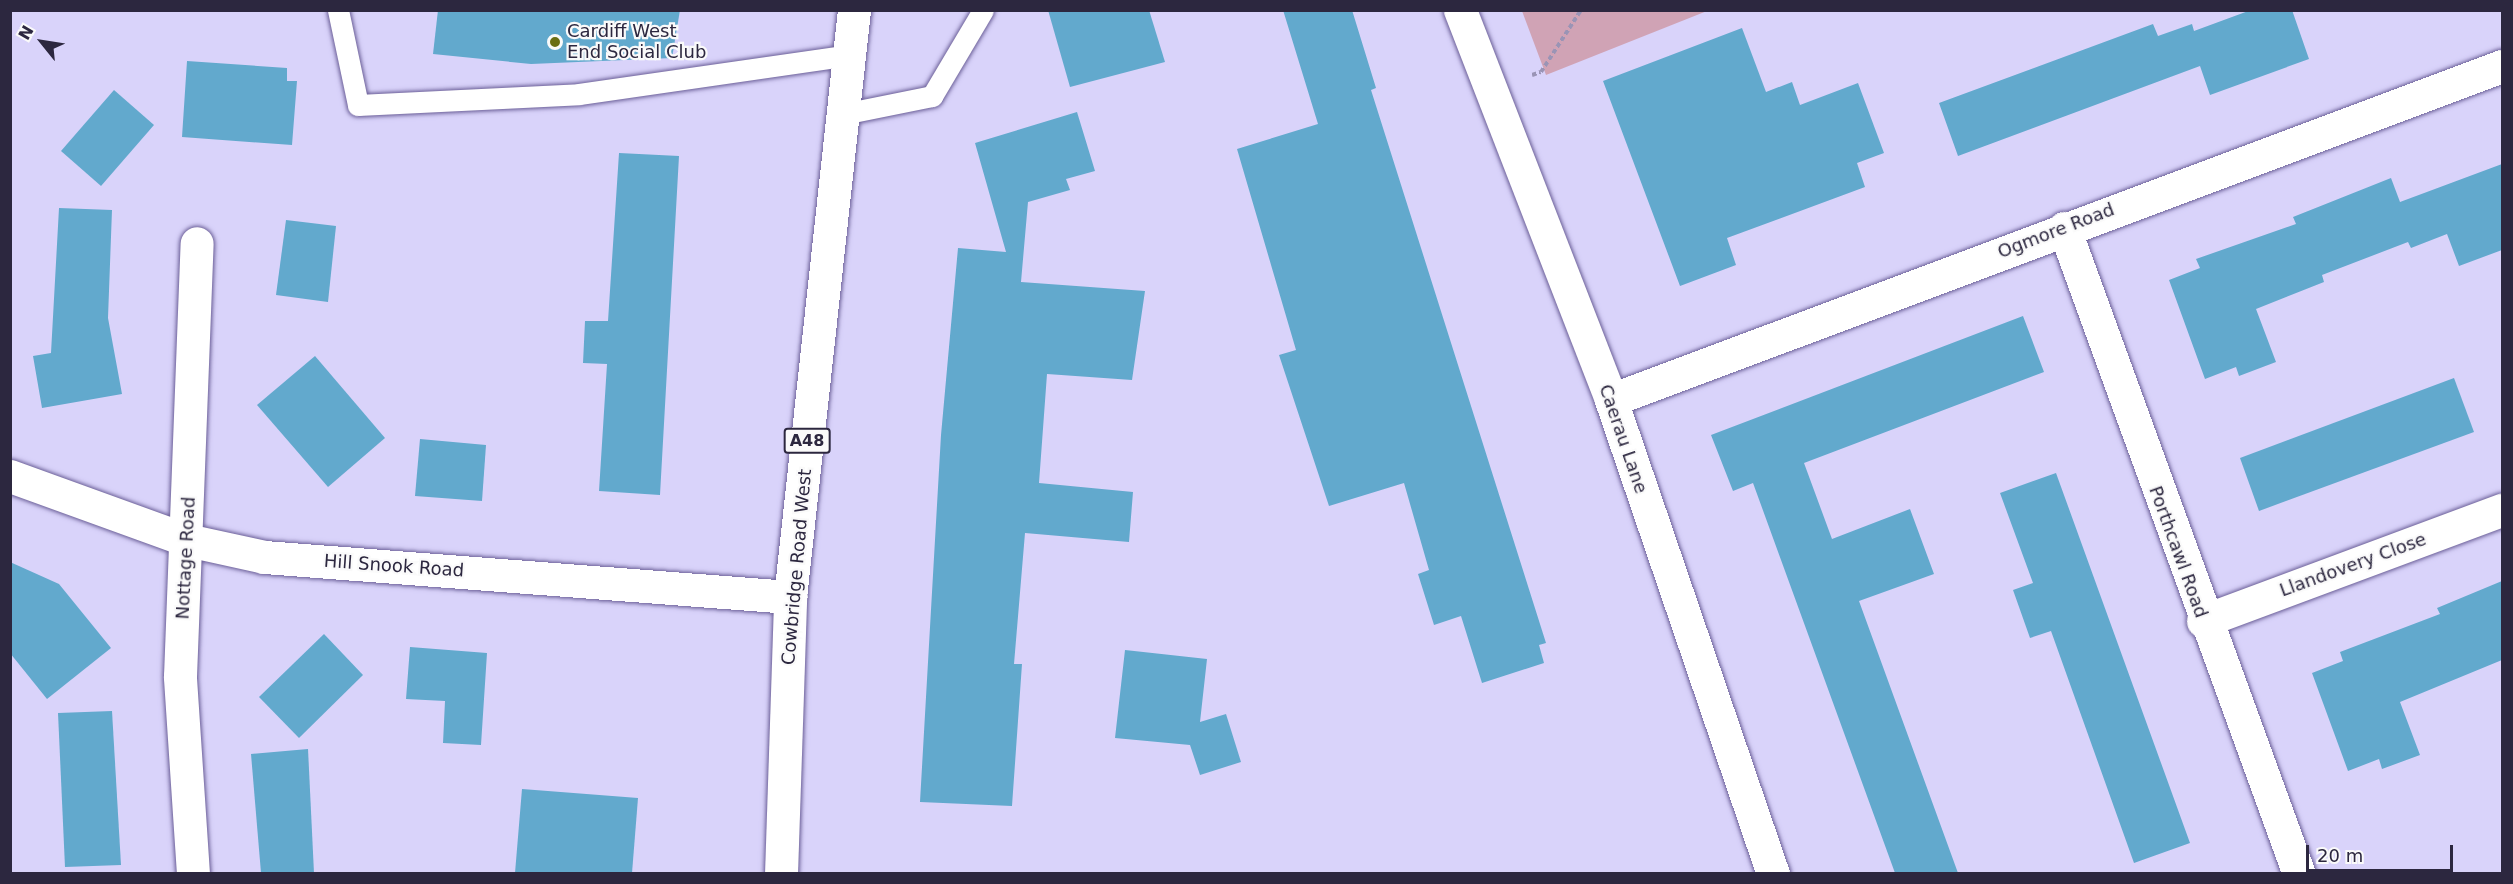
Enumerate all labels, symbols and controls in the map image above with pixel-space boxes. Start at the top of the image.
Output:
north arrow [12,12,72,72]
place label: Cardiff West End Social Club [567,21,706,63]
text: N [14,22,38,43]
marker: Cardiff West End Social Club [548,35,562,49]
street label: Ogmore Road [1995,199,2117,263]
street label: Caerau Lane [1594,382,1652,496]
road number: A48 [783,428,831,454]
street label: Cowbridge Road West [778,468,816,666]
street label: Porthcawl Road [2144,483,2212,621]
street label: Nottage Road [172,496,200,620]
street label: Llandovery Close [2277,528,2429,602]
street label: Hill Snook Road [323,550,465,582]
scale bar [2309,833,2456,871]
text: 20 m [2317,845,2363,866]

